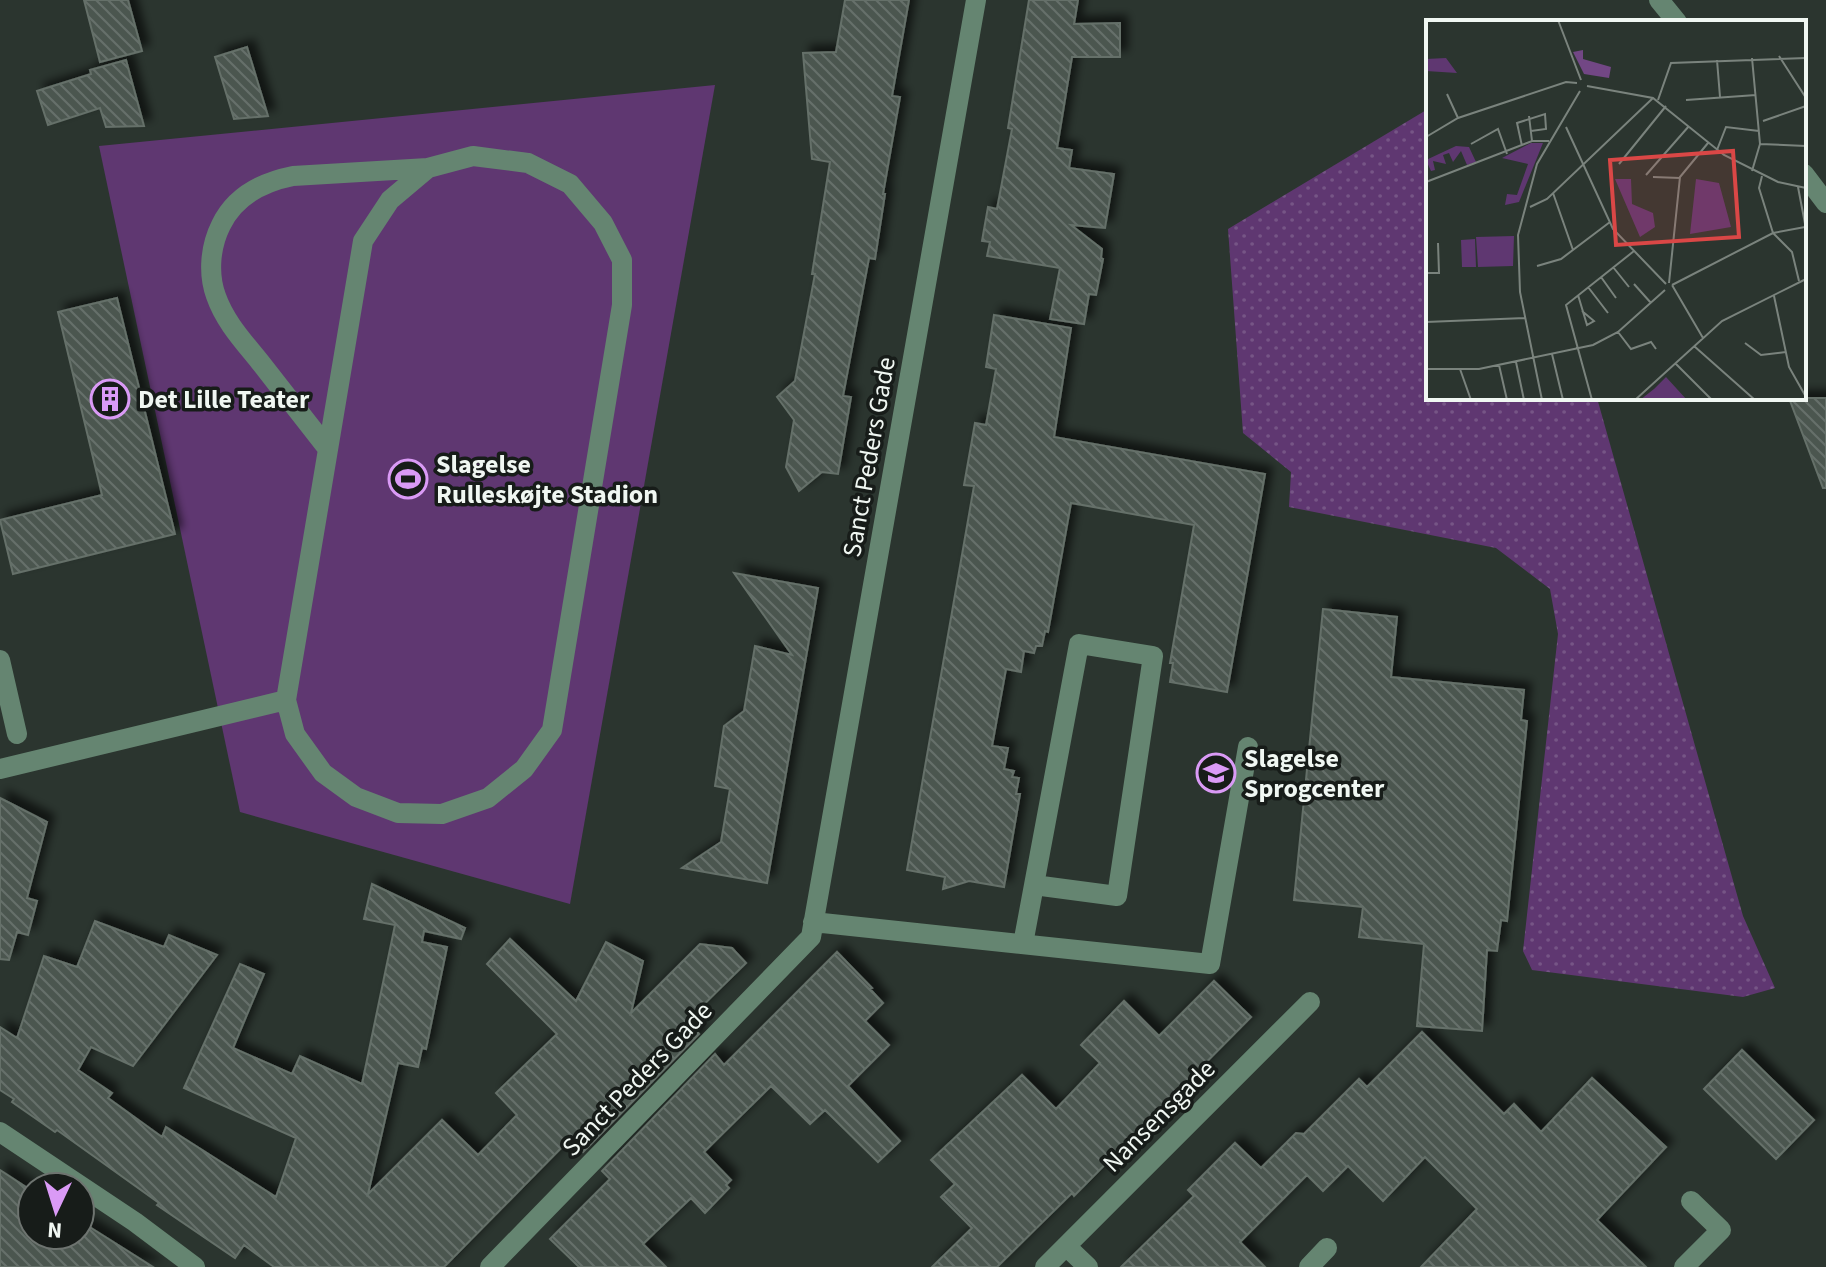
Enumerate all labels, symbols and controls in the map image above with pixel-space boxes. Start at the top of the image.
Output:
inset map [1426,20,1806,400]
street label: Sanct Peders Gade [833,354,905,560]
building icon: Det Lille Teater [89,378,131,420]
place label: Det Lille Teater [138,381,310,418]
place label: Slagelse Rulleskøjte Stadion [436,446,658,513]
sports icon: Slagelse Rulleskøjte Stadion [387,458,429,500]
place label: Slagelse Sprogcenter [1244,740,1385,807]
school or university icon: Slagelse Sprogcenter [1195,752,1237,794]
street label: Sanct Peders Gade [553,993,721,1165]
street label: Nansensgade [1094,1051,1224,1181]
north arrow [16,1171,96,1251]
text: N [46,1213,63,1246]

